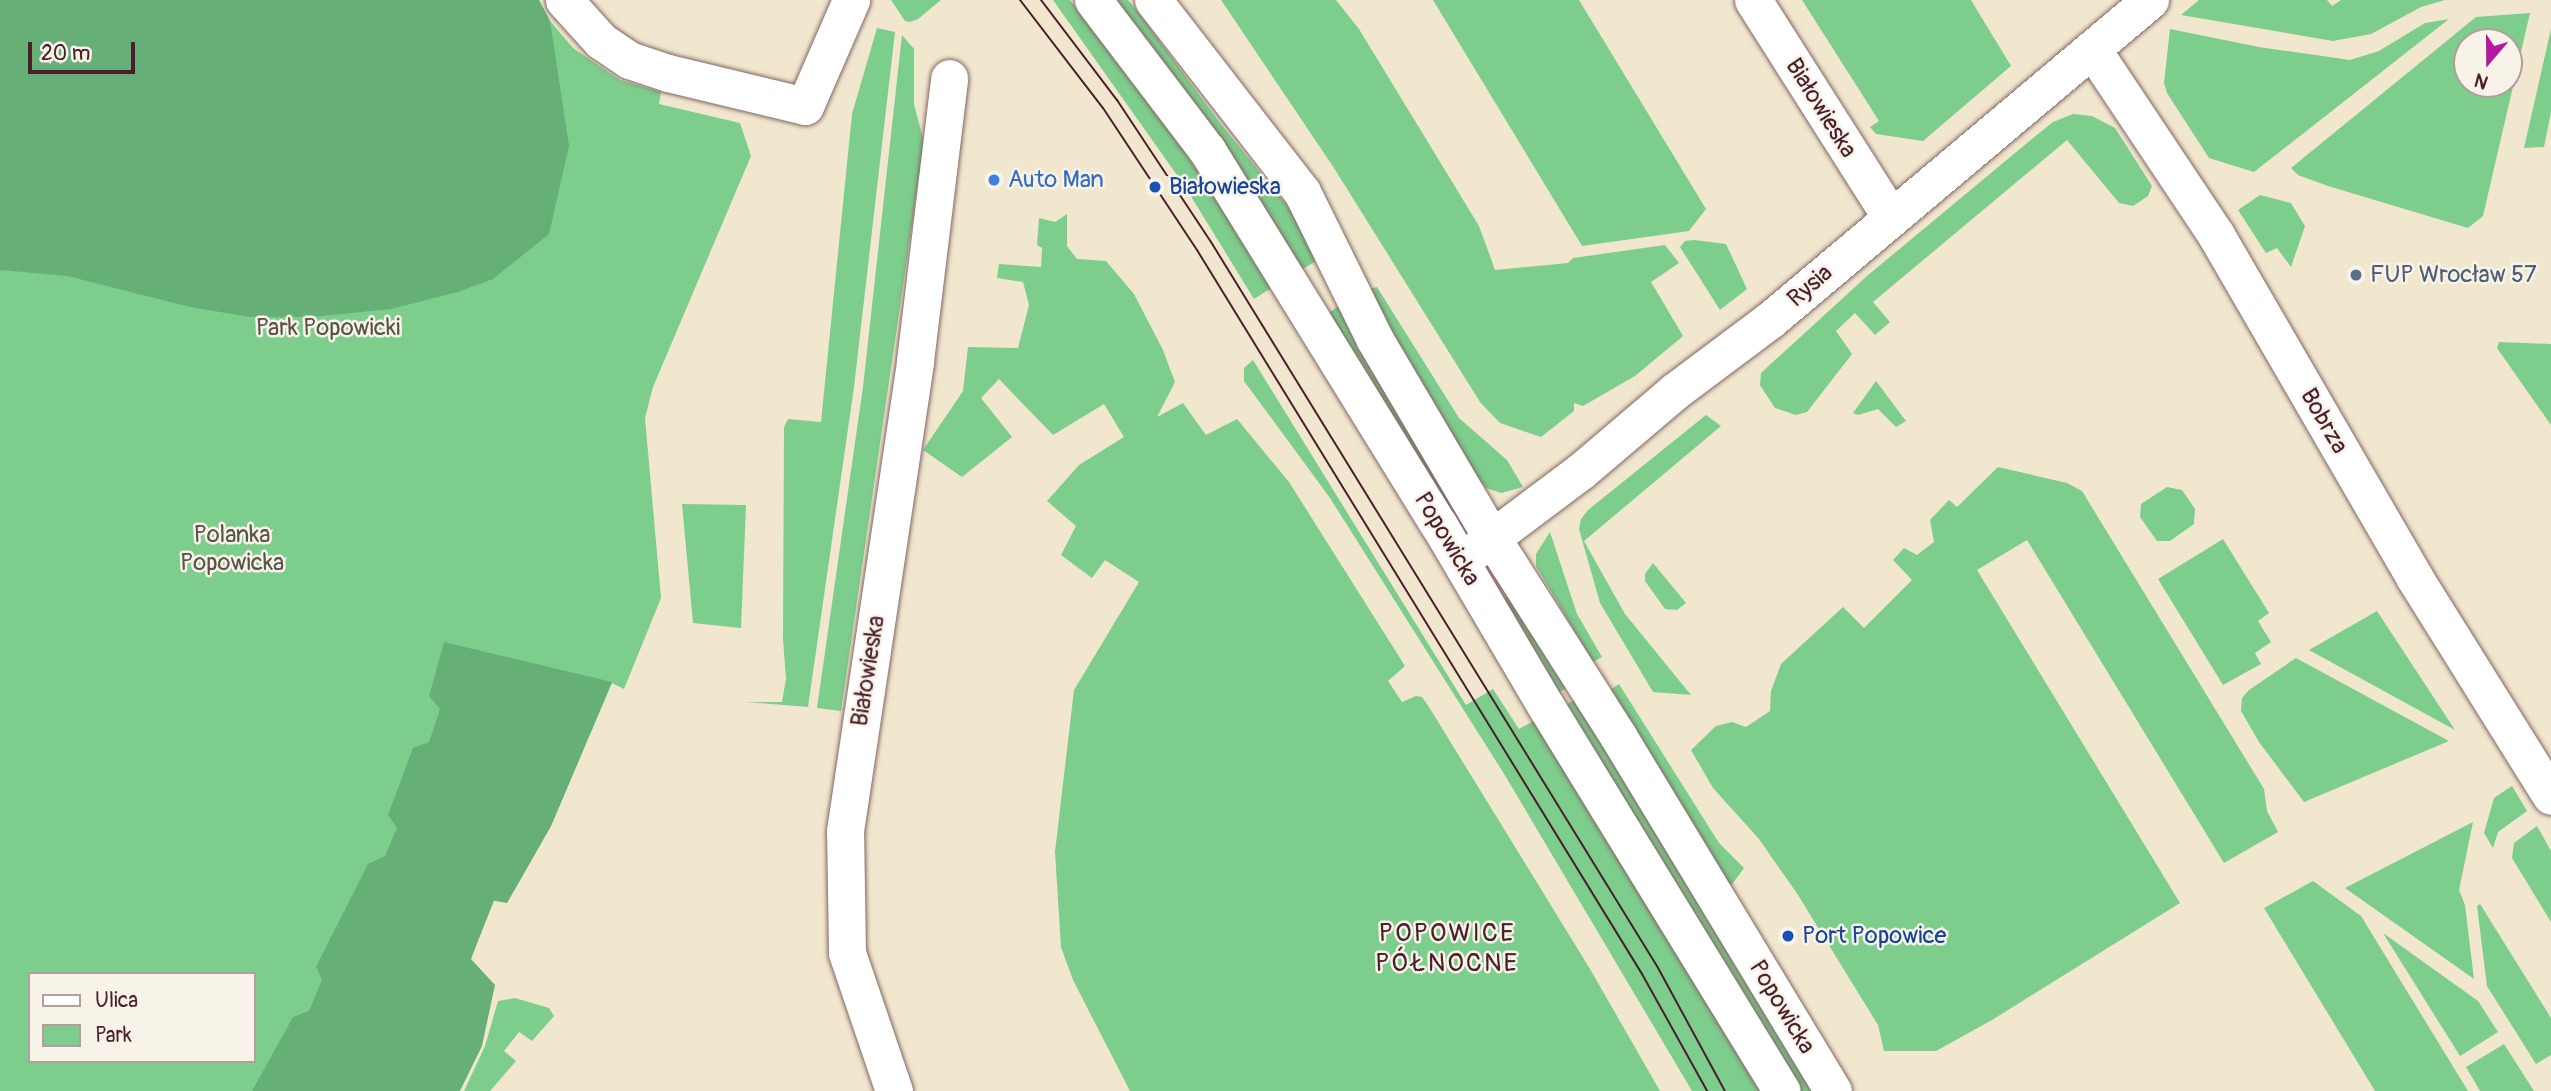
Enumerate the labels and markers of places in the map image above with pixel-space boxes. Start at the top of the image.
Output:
place label: Auto Man [1008,166,1104,194]
marker: Auto Man [986,172,1002,188]
place label: Białowieska [1169,173,1281,201]
marker: Białowieska [1147,179,1163,195]
place label: FUP Wrocław 57 [2370,261,2537,289]
marker: FUP Wrocław 57 [2348,267,2364,283]
place label: Port Popowice [1802,922,1946,950]
marker: Port Popowice [1780,928,1796,944]

